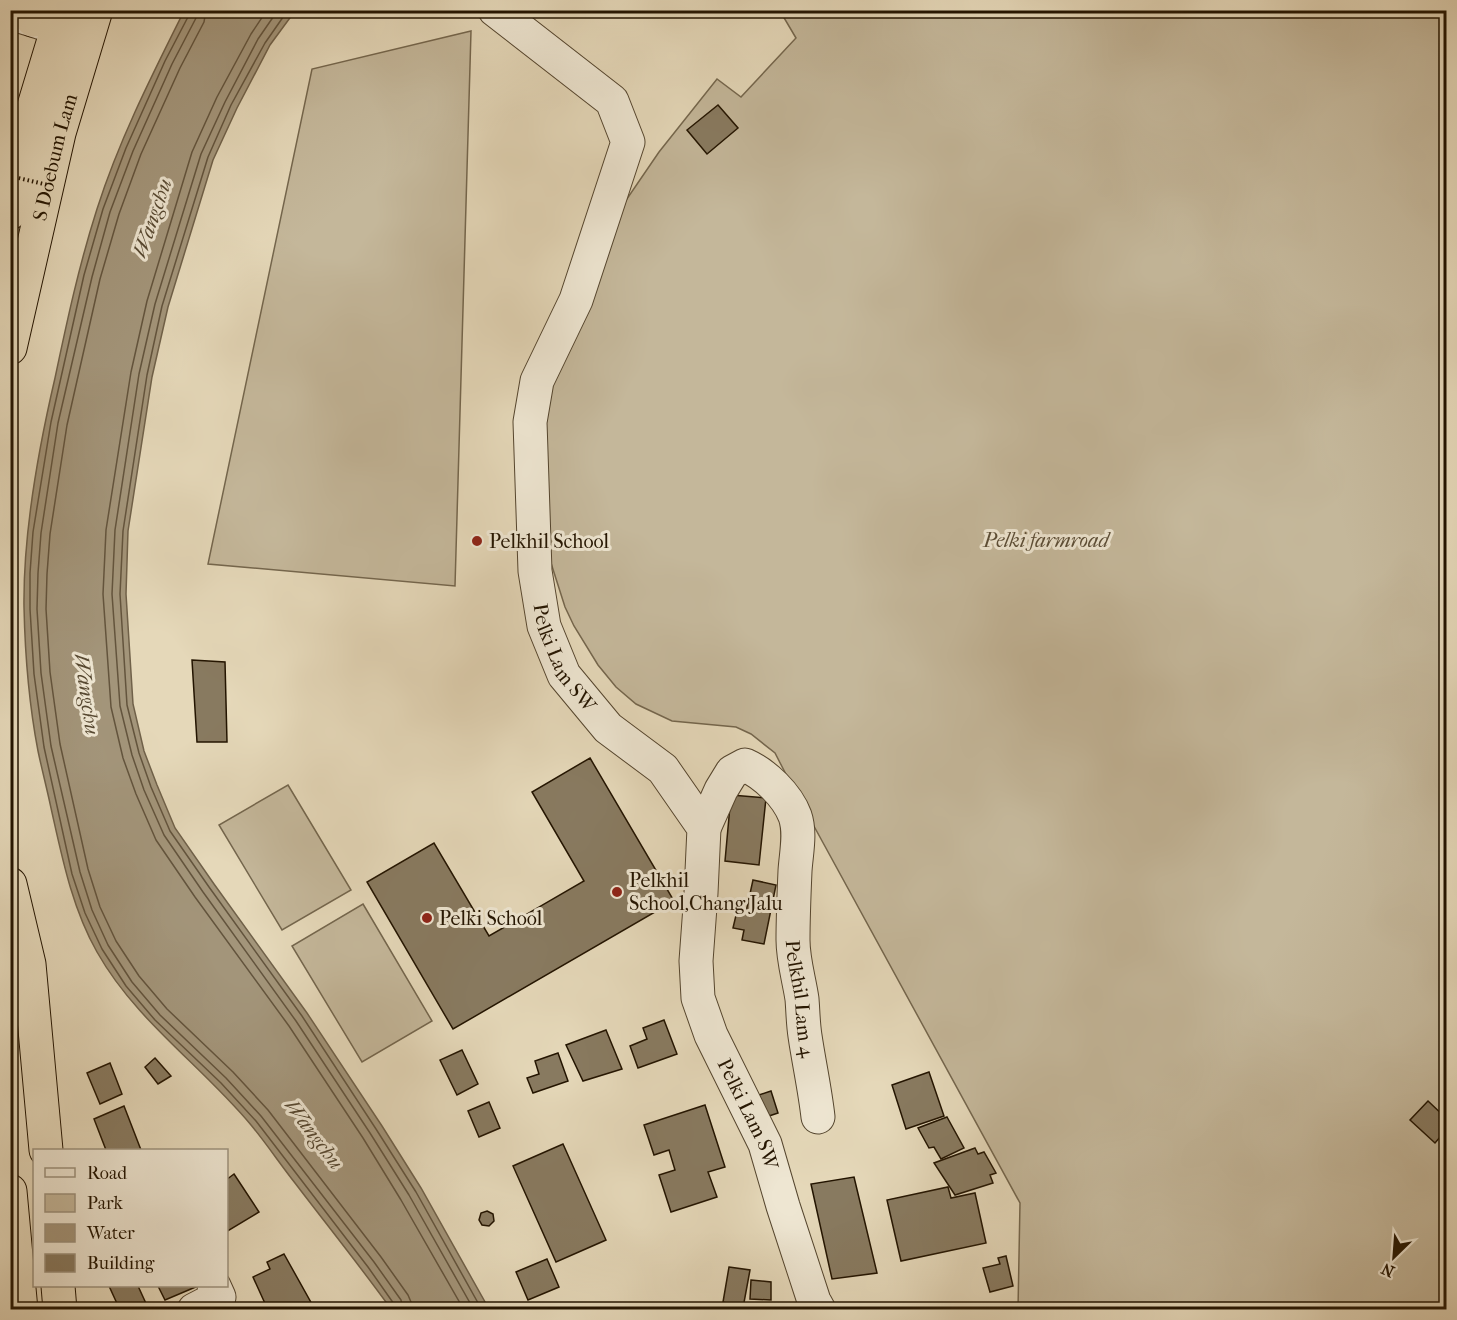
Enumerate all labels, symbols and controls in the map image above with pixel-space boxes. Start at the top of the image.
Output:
street label: S Doebum Lam [28,90,82,223]
water label: Wangchu [127,175,177,261]
park label: Pelki farmroad [982,529,1112,552]
place label: Pelkhil School [489,530,610,553]
marker: Pelkhil School [470,534,484,548]
street label: Pelki Lam SW [528,602,602,718]
water label: Wangchu [69,652,105,736]
place label: Pelkhil School,Chang Jalu [629,869,783,915]
marker: Pelkhil School,Chang Jalu [610,885,624,899]
place label: Pelki School [439,907,543,930]
marker: Pelki School [420,911,434,925]
street label: Pelkhil Lam 4 [781,939,819,1060]
street label: Pelki Lam SW [712,1055,783,1173]
water label: Wangchu [280,1094,348,1174]
legend [33,1149,228,1287]
text: Road [87,1163,127,1184]
text: Park [87,1193,124,1214]
text: Water [86,1223,135,1244]
north arrow [1364,1227,1424,1287]
text: Building [87,1253,155,1274]
text: N [1378,1259,1397,1281]

